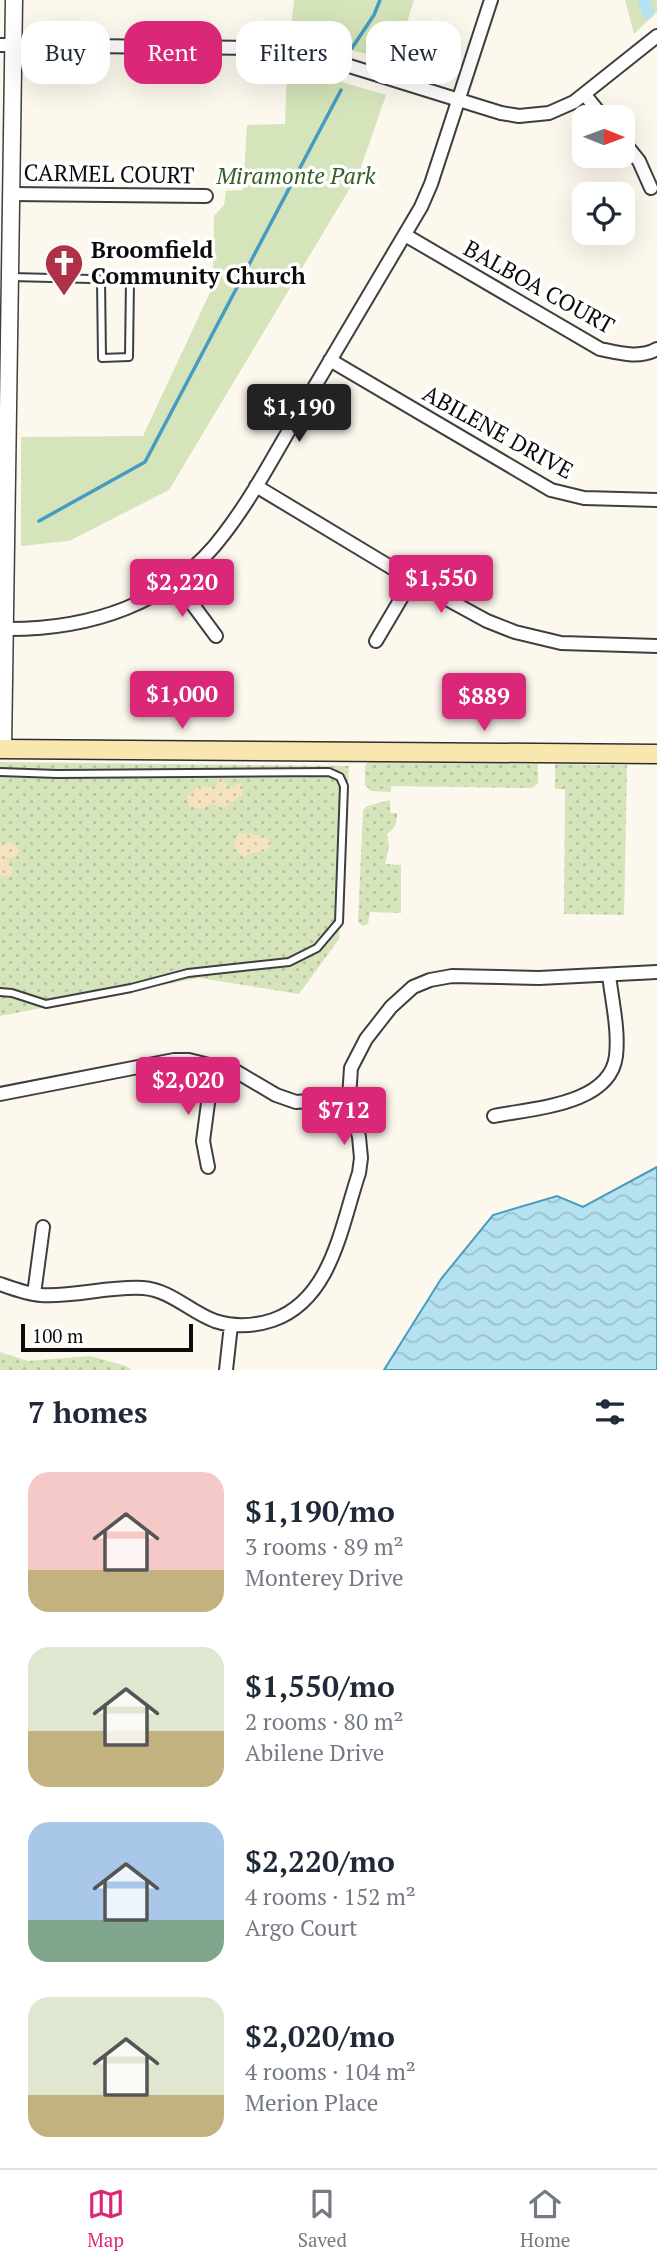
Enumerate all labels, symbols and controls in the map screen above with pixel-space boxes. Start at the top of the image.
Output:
chip: Buy [21,21,110,84]
chip: Rent [124,21,222,84]
chip: Filters [236,21,352,84]
chip: New [366,21,461,84]
north arrow [572,105,635,168]
map controls [572,105,635,245]
street label: CARMEL COURT [23,157,195,190]
park label: Miramonte Park [215,160,377,191]
button: locate [572,182,635,245]
street label: BALBOA COURT [458,232,620,341]
place label: Broomfield Community Church [91,234,306,291]
church icon: Broomfield Community Church [43,242,85,297]
street label: ABILENE DRIVE [417,377,579,486]
pin: $1,190 [242,384,356,444]
text: $1,190 [263,391,335,422]
pin: $1,550 [384,556,498,615]
pin: $2,220 [125,560,239,619]
text: $1,550 [405,562,477,593]
text: $2,220 [146,566,218,597]
pin: $1,000 [125,672,239,731]
pin: $889 [443,674,525,733]
text: $1,000 [146,678,218,709]
text: $889 [458,680,510,711]
pin: $2,020 [131,1058,245,1117]
text: $2,020 [152,1064,224,1095]
pin: $712 [303,1088,385,1147]
text: $712 [318,1094,370,1125]
scale bar [21,1321,192,1353]
text: 100 m [32,1323,83,1348]
text: 7 homes [28,1392,147,1432]
icon: filters [591,1393,629,1431]
text: $1,190/mo [245,1491,395,1531]
icon: home [84,1500,168,1584]
text: 3 rooms · 89 m² [245,1531,404,1562]
text: Monterey Drive [245,1562,403,1593]
text: $1,550/mo [245,1666,395,1706]
icon: home [84,1675,168,1759]
text: 2 rooms · 80 m² [245,1706,404,1737]
text: Abilene Drive [245,1737,384,1768]
text: $2,220/mo [245,1841,395,1881]
icon: home [84,1850,168,1934]
text: 4 rooms · 152 m² [245,1881,416,1912]
text: Argo Court [245,1912,358,1943]
text: $2,020/mo [245,2016,395,2056]
icon: home [84,2025,168,2109]
text: 4 rooms · 104 m² [245,2056,416,2087]
text: Merion Place [245,2087,378,2118]
tab: Map [87,2185,125,2252]
tab: Saved [298,2185,347,2252]
tab: Home [520,2185,570,2252]

